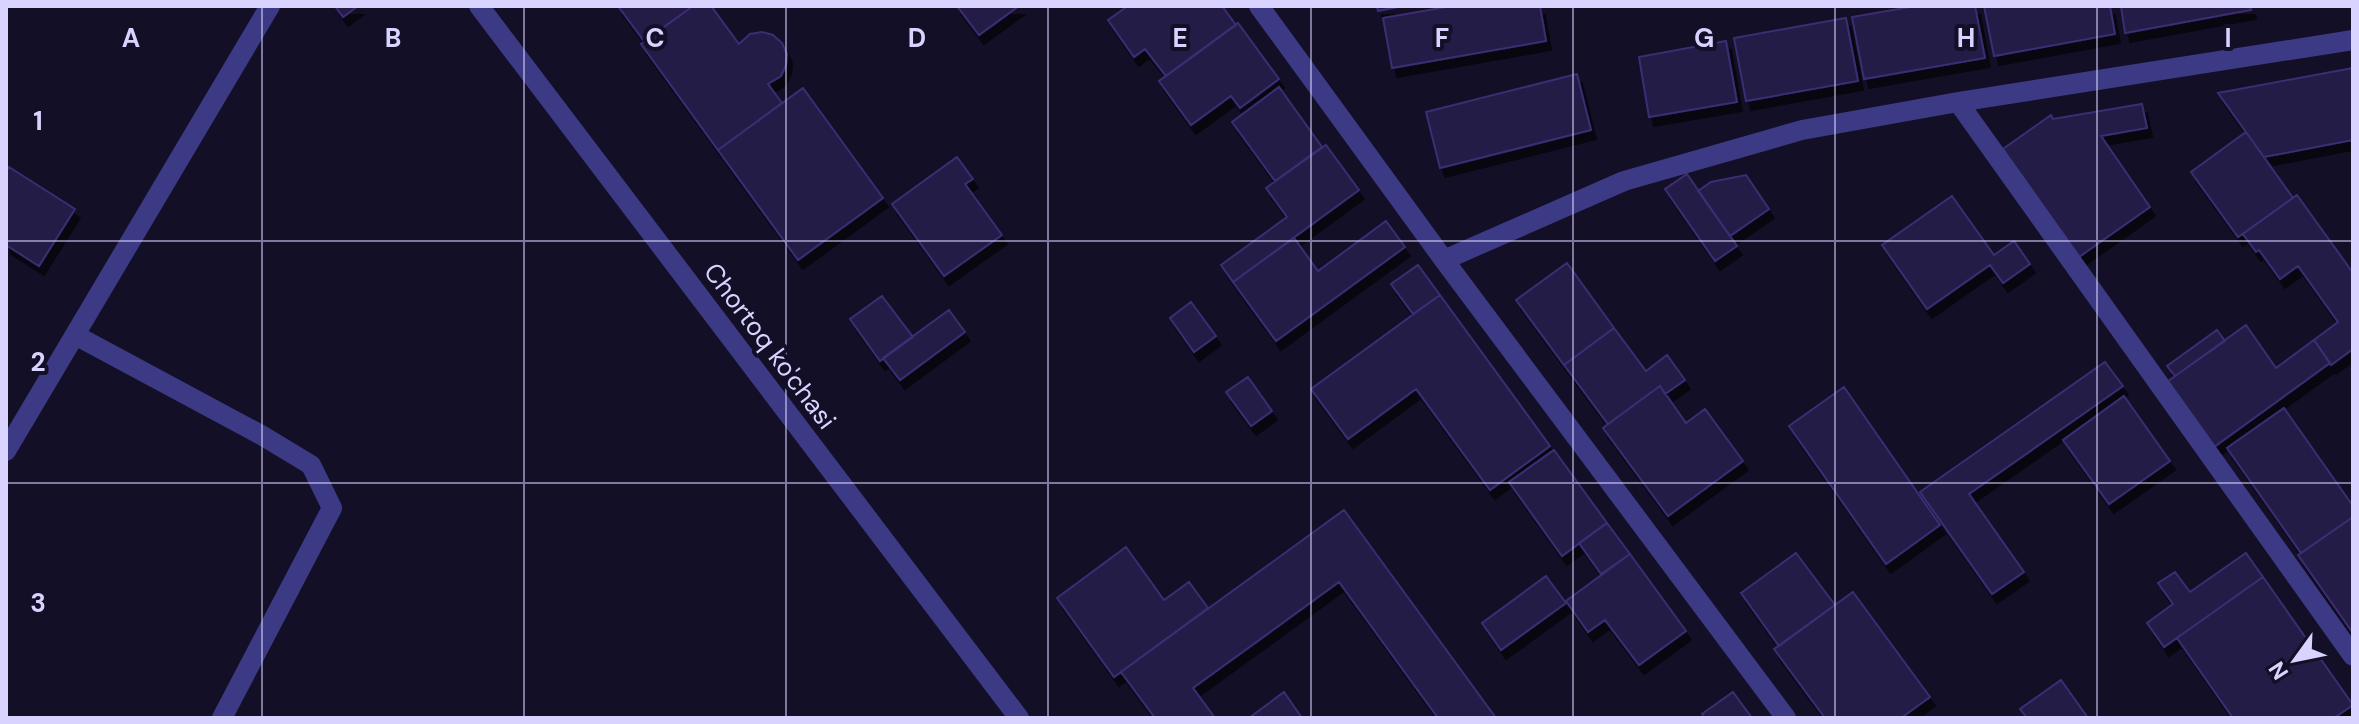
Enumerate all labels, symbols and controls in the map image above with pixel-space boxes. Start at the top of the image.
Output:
text: A [122,21,140,55]
text: B [385,21,401,55]
text: C [645,21,665,55]
text: D [908,21,926,55]
text: E [1172,21,1188,55]
text: F [1435,21,1449,55]
text: G [1694,21,1714,55]
text: H [1957,21,1975,55]
text: I [2224,21,2232,55]
text: 1 [33,104,43,138]
street label: Chortoq ko'chasi [696,256,844,436]
text: 2 [30,345,46,379]
text: 3 [30,586,46,620]
north arrow [2255,620,2335,700]
text: N [2262,656,2295,685]

